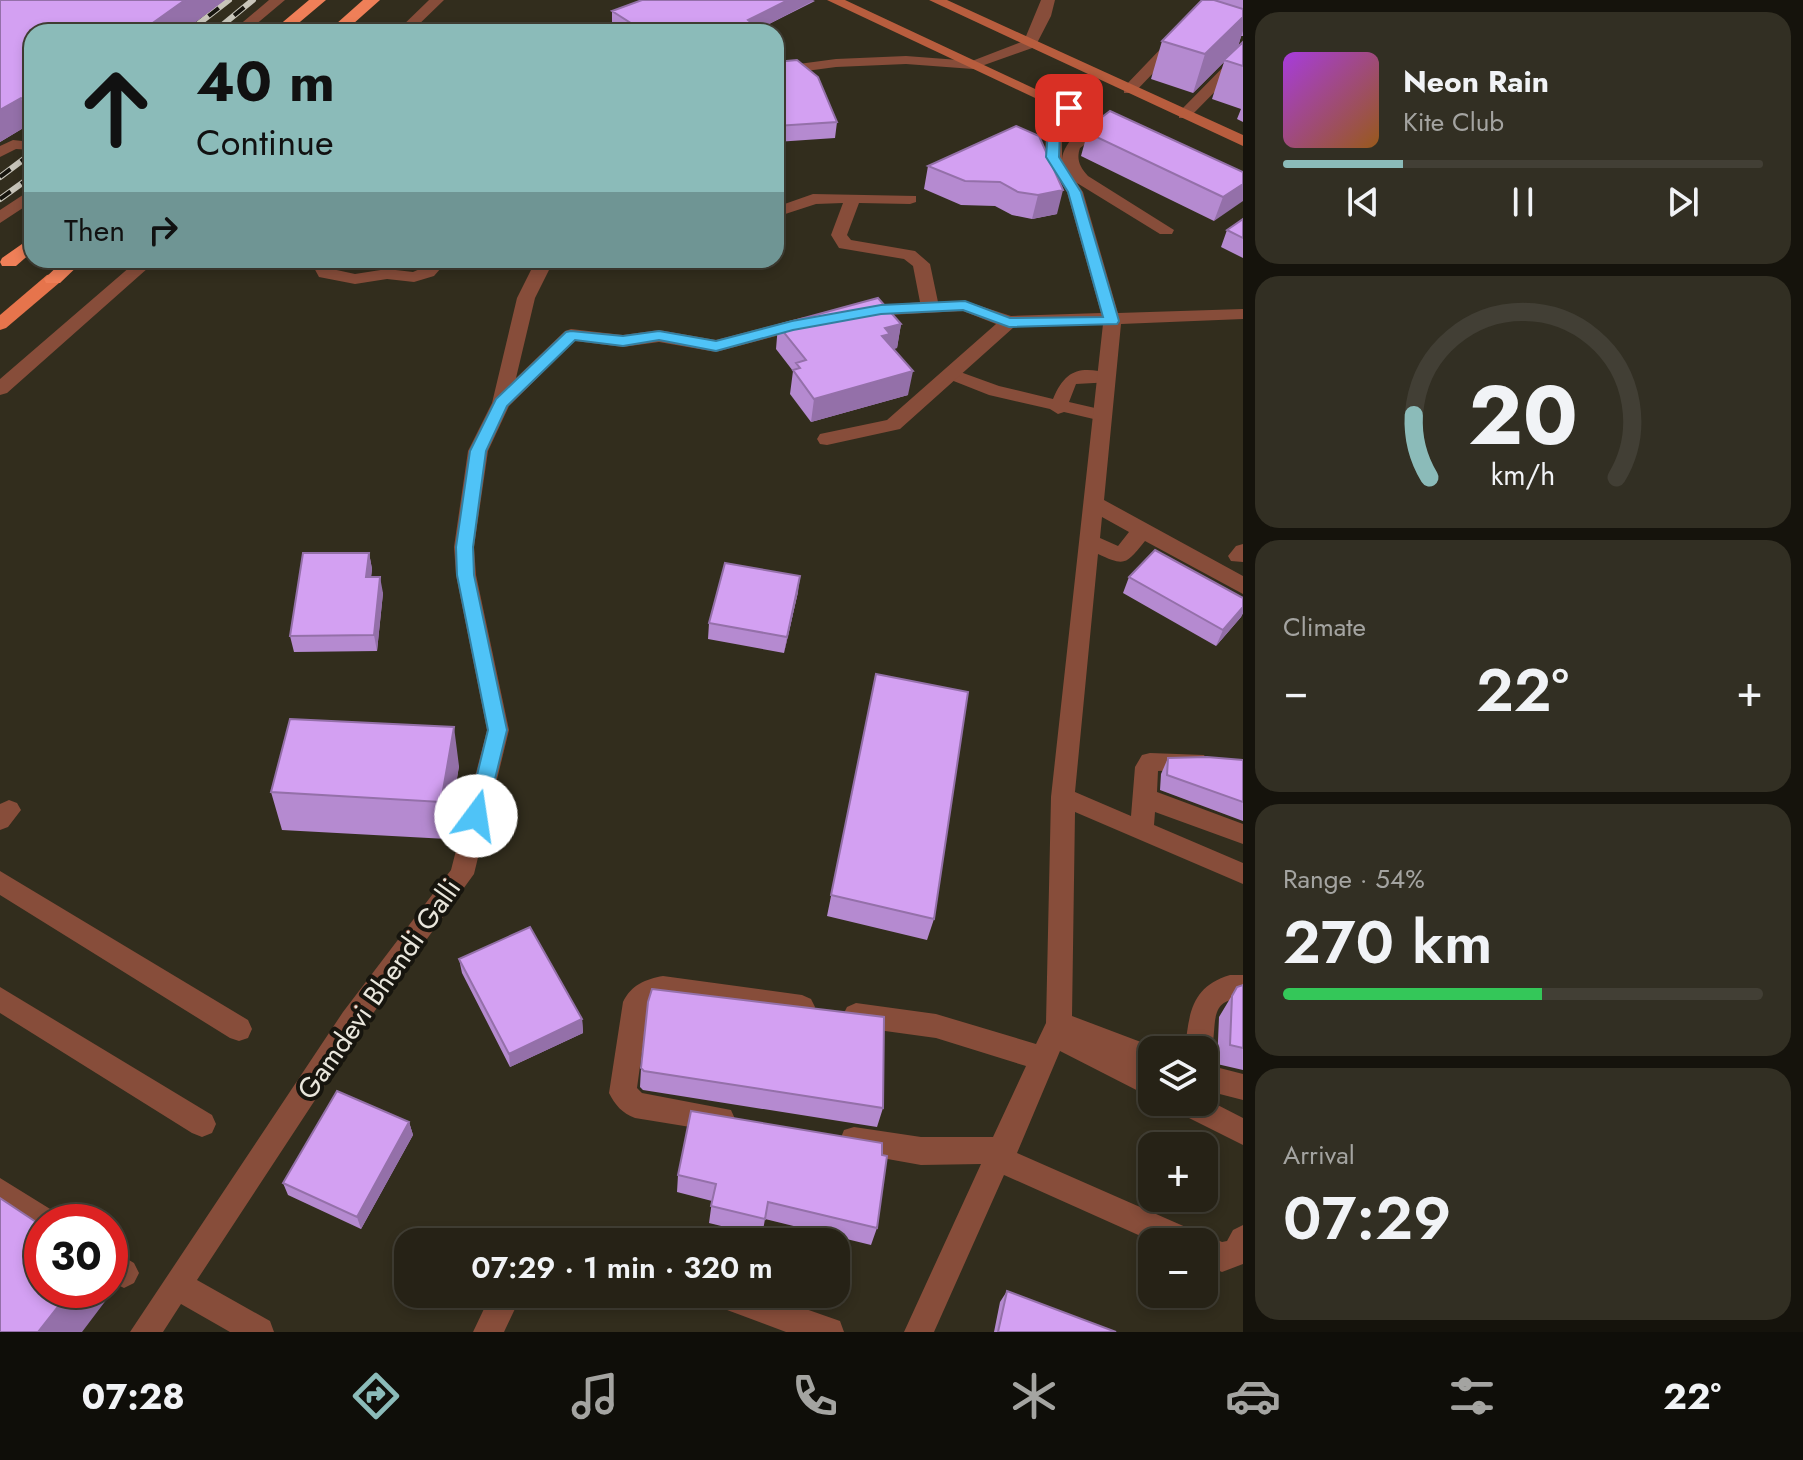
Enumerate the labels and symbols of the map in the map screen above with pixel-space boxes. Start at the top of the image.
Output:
pin [1035,74,1103,142]
position arrow [434,774,518,858]
street label: Gamdevi Bhendi Galli [287,870,471,1108]
speed limit sign: 30 [24,1204,128,1308]

